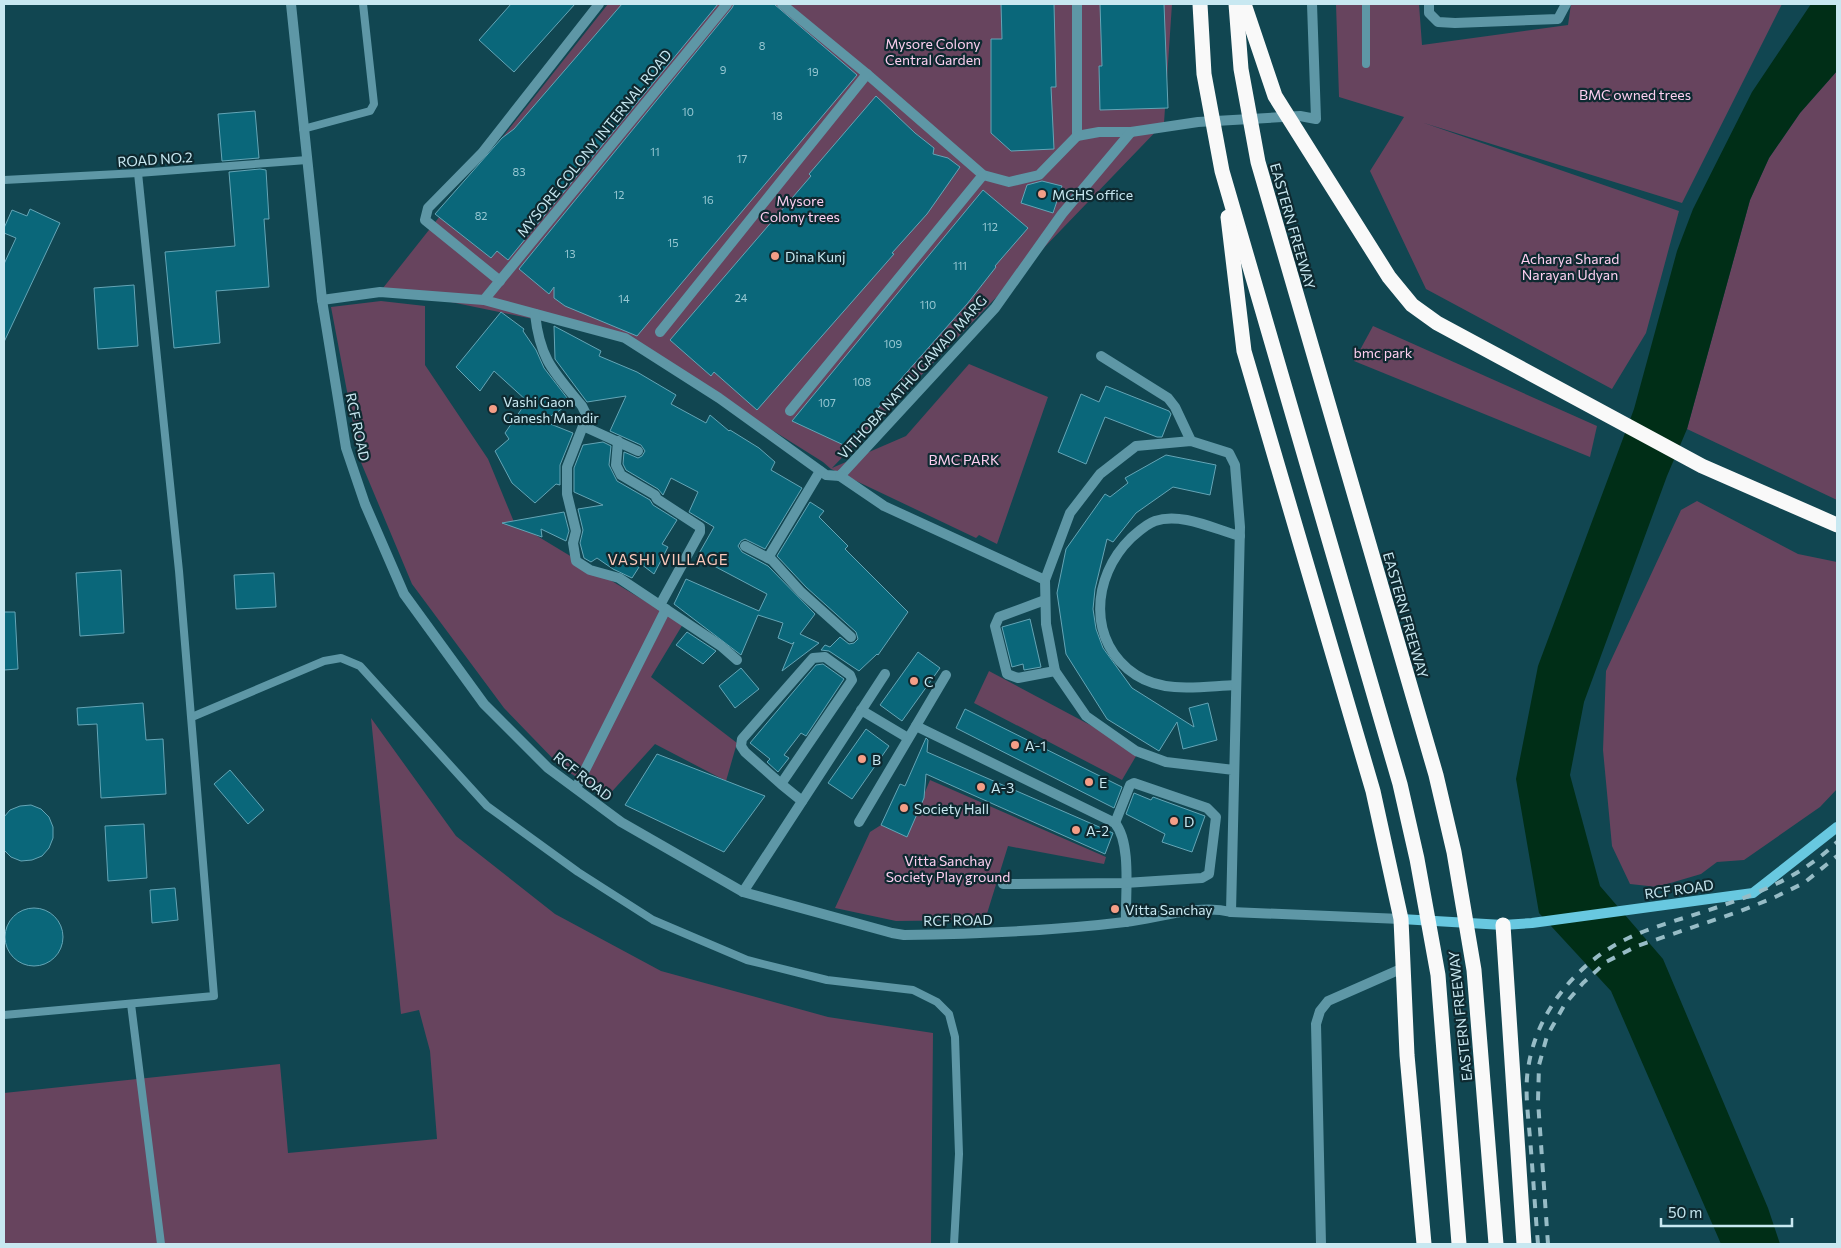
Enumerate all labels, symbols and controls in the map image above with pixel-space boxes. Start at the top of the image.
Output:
park label: Mysore Colony Central Garden [885,35,981,68]
house number: 8 [759,39,766,52]
street label: MYSORE COLONY INTERNAL ROAD [513,46,675,240]
house number: 9 [720,63,727,76]
house number: 19 [807,65,819,78]
park label: BMC owned trees [1579,86,1691,103]
house number: 10 [682,105,694,118]
house number: 18 [771,109,783,122]
house number: 11 [650,145,660,158]
street label: ROAD NO.2 [117,148,193,170]
house number: 17 [737,152,747,165]
street label: EASTERN FREEWAY [1267,161,1319,291]
house number: 83 [513,165,525,178]
place label: MCHS office [1052,186,1133,203]
house number: 12 [614,188,624,201]
marker: MCHS office [1036,188,1048,200]
park label: Mysore Colony trees [760,192,840,225]
house number: 16 [702,193,714,206]
house number: 82 [475,209,487,222]
house number: 112 [982,220,998,233]
house number: 15 [667,236,679,249]
house number: 13 [565,247,575,260]
place label: Dina Kunj [785,248,846,265]
marker: Dina Kunj [769,250,781,262]
park label: Acharya Sharad Narayan Udyan [1521,250,1619,283]
house number: 111 [953,259,967,272]
house number: 24 [735,291,748,304]
house number: 14 [618,292,630,305]
street label: VITHOBA NATHU GAWAD MARG [834,292,990,462]
house number: 110 [920,298,936,311]
house number: 109 [884,337,903,350]
park label: bmc park [1354,344,1413,361]
house number: 108 [853,375,872,388]
street label: RCF ROAD [342,391,374,463]
place label: Vashi Gaon Ganesh Mandir [503,393,599,426]
house number: 107 [818,396,836,409]
marker: Vashi Gaon Ganesh Mandir [487,403,499,415]
park label: BMC PARK [929,451,999,468]
district label: VASHI VILLAGE [607,550,729,568]
street label: EASTERN FREEWAY [1380,550,1432,680]
place label: C [924,673,934,690]
marker: C [908,675,920,687]
place label: A-1 [1025,737,1046,754]
marker: A-1 [1009,739,1021,751]
street label: RCF ROAD [550,748,616,804]
place label: B [872,751,881,768]
marker: B [856,753,868,765]
place label: E [1099,774,1107,791]
marker: E [1083,776,1095,788]
place label: A-3 [991,779,1014,796]
marker: A-3 [975,781,987,793]
place label: Society Hall [914,800,989,817]
marker: Society Hall [898,802,910,814]
place label: D [1184,813,1194,830]
marker: D [1168,815,1180,827]
place label: A-2 [1086,822,1109,839]
marker: A-2 [1070,824,1082,836]
park label: Vitta Sanchay Society Play ground [886,852,1010,885]
street label: RCF ROAD [1643,876,1715,902]
place label: Vitta Sanchay [1125,901,1213,918]
marker: Vitta Sanchay [1109,903,1121,915]
street label: RCF ROAD [923,911,993,929]
street label: EASTERN FREEWAY [1445,950,1475,1082]
scale bar [1661,1196,1792,1228]
text: 50 m [1668,1203,1702,1221]

